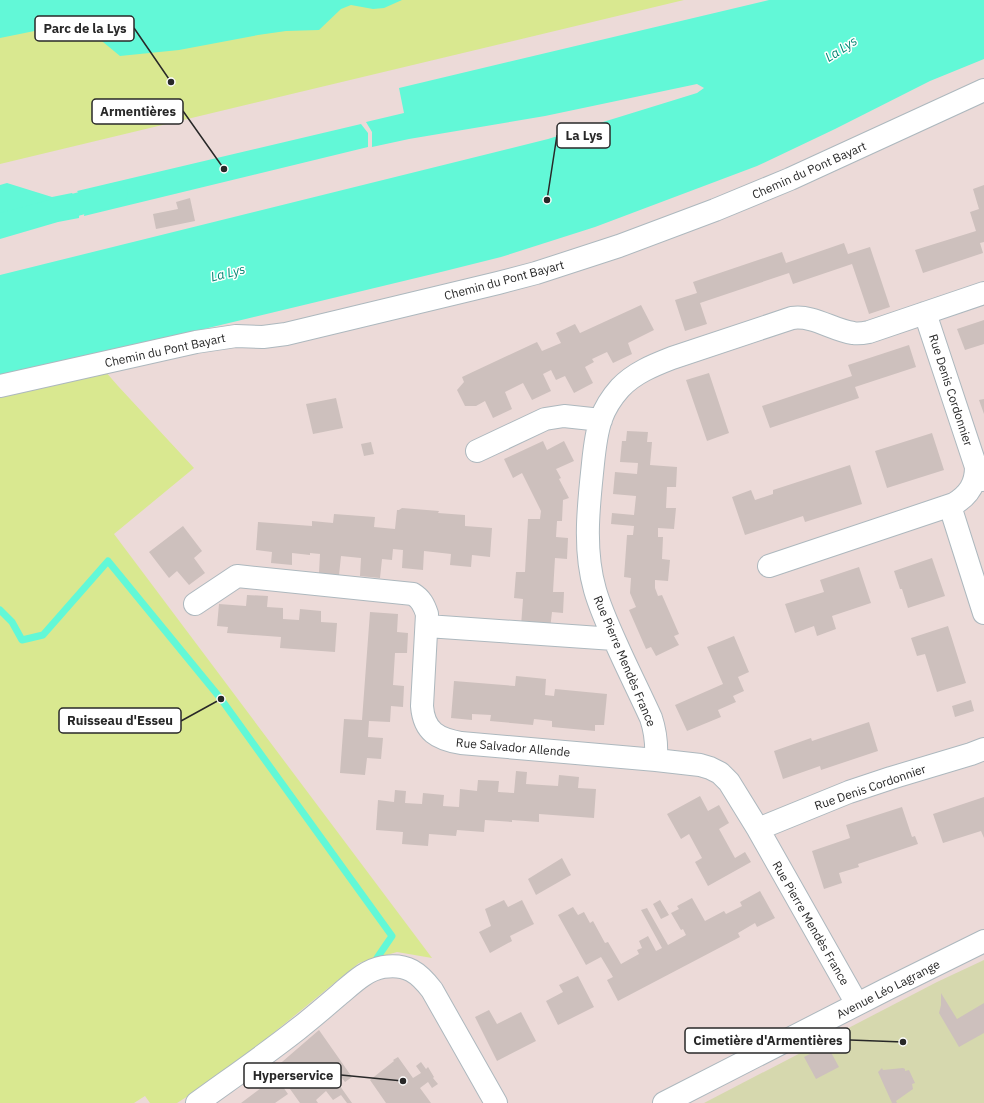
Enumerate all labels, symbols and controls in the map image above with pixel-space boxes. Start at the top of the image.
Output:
callout: Parc de la Lys [35,16,134,41]
text: Parc de la Lys [43,20,127,37]
water label: La Lys [822,32,860,66]
callout: Armentières [92,99,183,124]
text: Armentières [100,103,176,120]
callout: La Lys [557,123,610,148]
text: La Lys [565,127,603,144]
street label: Chemin du Pont Bayart [750,138,868,202]
street label: Chemin du Pont Bayart [443,257,565,303]
water label: La Lys [209,261,247,285]
street label: Chemin du Pont Bayart [103,330,227,370]
street label: Rue Denis Cordonnier [926,332,976,448]
street label: Rue Pierre Mendès France [591,593,660,729]
callout: Ruisseau d'Esseu [59,708,181,733]
text: Ruisseau d'Esseu [67,712,173,729]
street label: Rue Salvador Allende [455,735,571,760]
street label: Rue Denis Cordonnier [812,761,928,813]
street label: Rue Pierre Mendès France [769,858,853,988]
street label: Avenue Léo Lagrange [834,956,943,1022]
callout: Cimetière d'Armentières [685,1028,850,1053]
text: Cimetière d'Armentières [693,1032,843,1049]
callout: Hyperservice [244,1063,341,1088]
text: Hyperservice [253,1067,333,1084]

